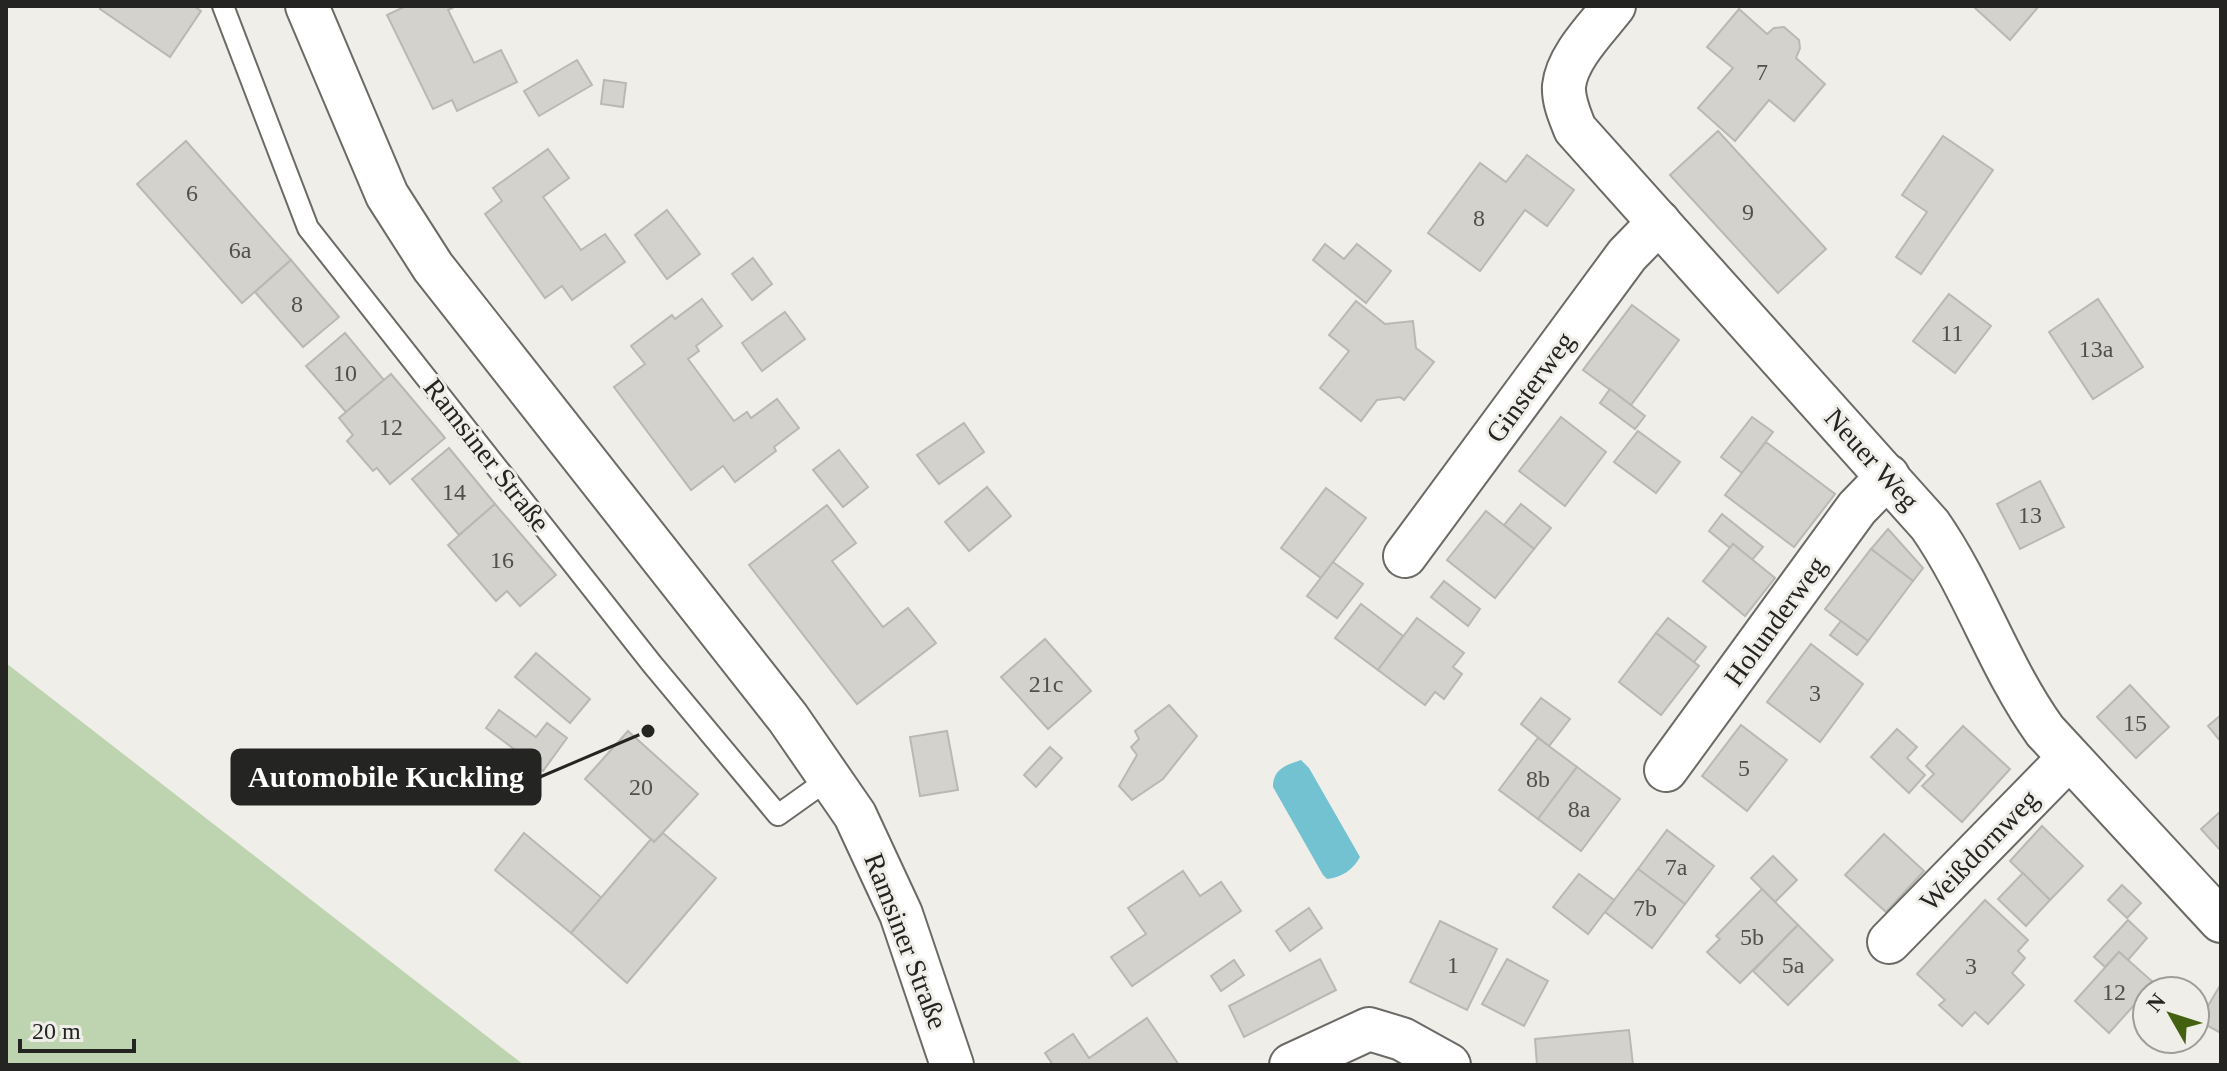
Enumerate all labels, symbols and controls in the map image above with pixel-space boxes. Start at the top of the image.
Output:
house number: 7 [1756,59,1768,85]
house number: 6 [186,180,198,206]
house number: 9 [1742,199,1754,225]
house number: 8 [1473,205,1485,231]
house number: 6a [229,237,252,263]
house number: 8 [291,291,303,317]
house number: 11 [1940,320,1964,346]
street label: Ginsterweg [1480,326,1580,448]
house number: 13a [2079,336,2114,362]
house number: 10 [333,360,357,386]
street label: Ramsiner Straße [418,372,556,538]
street label: Neuer Weg [1818,402,1926,516]
house number: 12 [379,414,403,440]
house number: 14 [442,479,466,505]
house number: 13 [2018,502,2042,528]
house number: 16 [490,547,514,573]
street label: Holunderweg [1718,550,1832,692]
house number: 21c [1029,671,1063,697]
house number: 3 [1809,680,1821,706]
house number: 15 [2123,710,2147,736]
callout: Automobile Kuckling [232,750,540,804]
house number: 5 [1738,755,1750,781]
text: Automobile Kuckling [248,760,524,793]
house number: 8b [1526,766,1550,792]
house number: 20 [629,774,653,800]
street label: Weißdornweg [1914,783,2044,917]
house number: 8a [1568,796,1591,822]
street label: Ramsiner Straße [858,849,954,1033]
house number: 7a [1665,854,1688,880]
house number: 7b [1633,895,1657,921]
house number: 5b [1740,924,1764,950]
house number: 1 [1447,952,1459,978]
house number: 5a [1782,952,1805,978]
house number: 3 [1965,953,1977,979]
north arrow [2131,975,2211,1055]
house number: 12 [2102,979,2126,1005]
text: N [2141,989,2171,1017]
scale bar [20,1003,134,1053]
text: 20 m [32,1018,81,1044]

